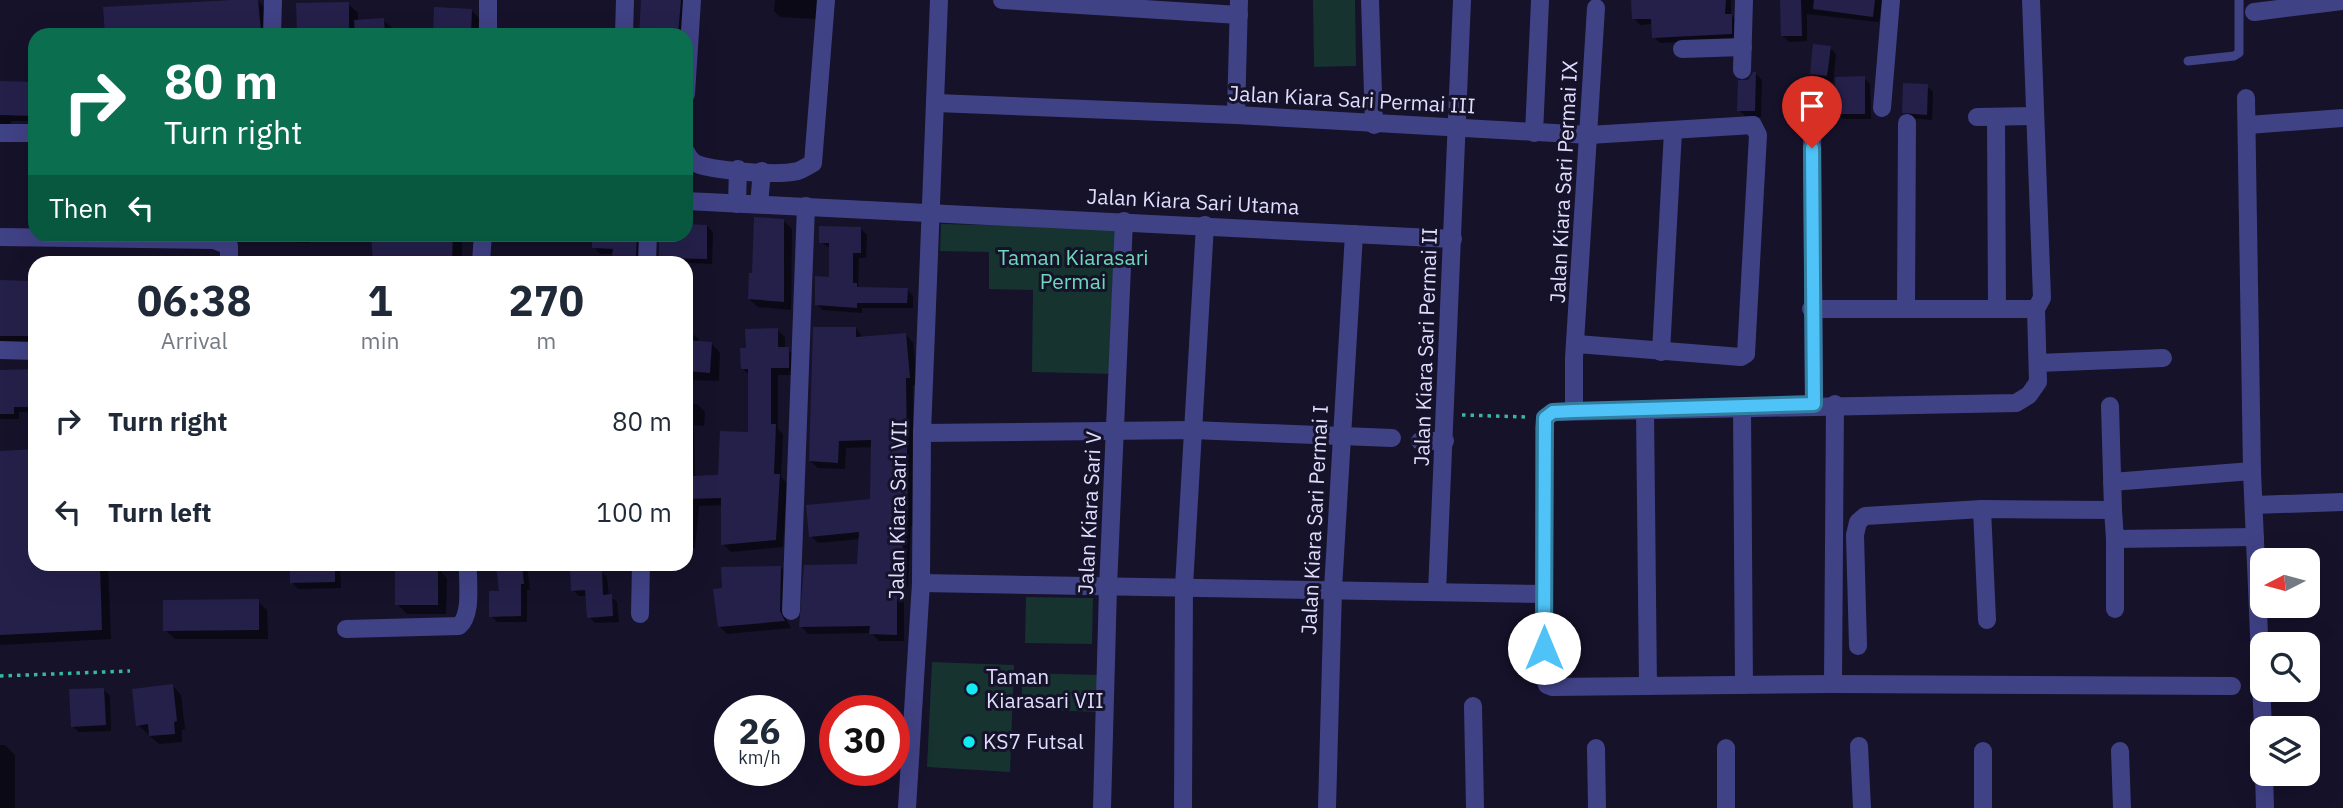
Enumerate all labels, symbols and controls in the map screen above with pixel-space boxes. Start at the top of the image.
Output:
text: 80 m [164,49,278,112]
icon: right [49,56,140,147]
street label: Jalan Kiara Sari Permai IX [1543,60,1583,304]
pin [1782,76,1842,148]
street label: Jalan Kiara Sari Permai III [1228,79,1476,119]
icon: arrive [1793,87,1831,125]
text: Turn right [164,111,302,153]
street label: Jalan Kiara Sari Utama [1086,181,1300,221]
icon: left [122,189,160,227]
text: Then [49,191,108,225]
street label: Jalan Kiara Sari Permai II [1407,227,1443,467]
park label: Taman Kiarasari Permai [997,243,1149,295]
text: 06:38 [137,273,252,328]
text: 1 [367,273,393,328]
text: 270 [508,273,584,328]
text: Arrival [161,325,228,355]
text: min [361,325,399,355]
text: m [536,325,556,355]
icon: right [49,402,87,440]
text: Turn right [108,404,227,438]
text: 80 m [612,404,672,438]
street label: Jalan Kiara Sari Permai I [1294,404,1334,636]
street label: Jalan Kiara Sari VII [881,420,913,600]
street label: Jalan Kiara Sari V [1071,430,1107,595]
icon: left [49,493,87,531]
text: Turn left [108,495,211,529]
text: 100 m [596,495,672,529]
north arrow [2250,548,2320,618]
map controls [2250,548,2320,786]
position arrow [1507,611,1581,685]
button: search [2250,632,2320,702]
place label: Taman Kiarasari VII [986,662,1104,714]
marker: Taman Kiarasari VII [964,681,980,697]
speed limit sign: 30 [819,695,910,786]
text: 26 [738,708,781,754]
button: layers [2250,716,2320,786]
place label: KS7 Futsal [983,727,1084,755]
marker: KS7 Futsal [961,734,977,750]
text: km/h [738,746,781,769]

